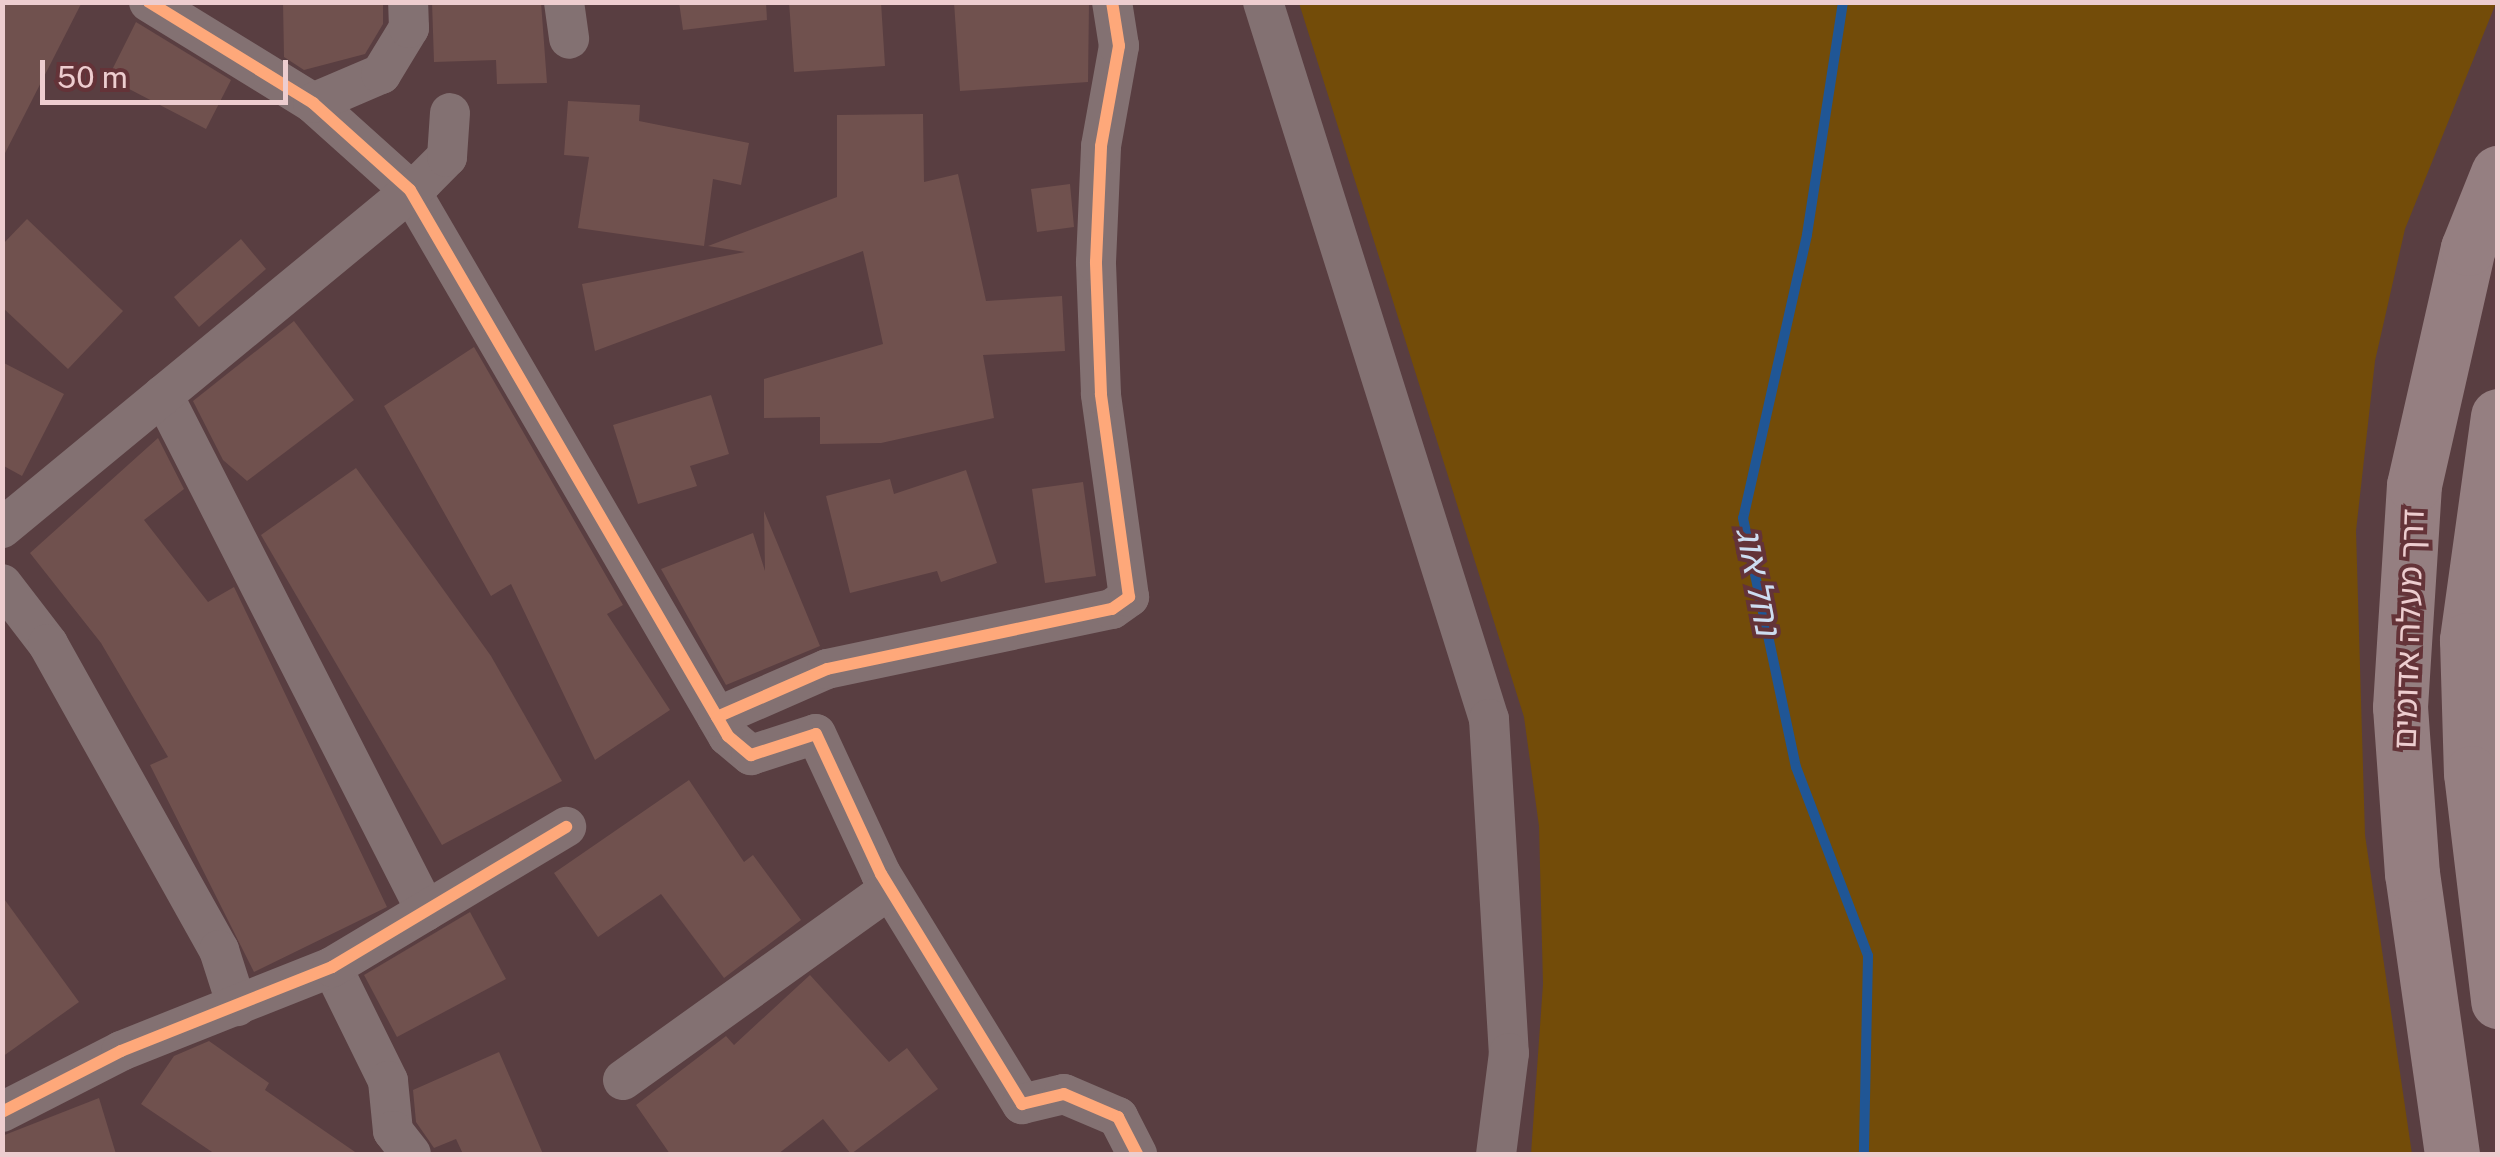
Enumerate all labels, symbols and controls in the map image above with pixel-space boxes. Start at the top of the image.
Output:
scale bar [45,40,292,102]
text: 50 m [57,59,128,95]
street label: דרך מעלה אדומים [2386,508,2432,750]
water label: נחל אוג [1727,524,1789,638]

